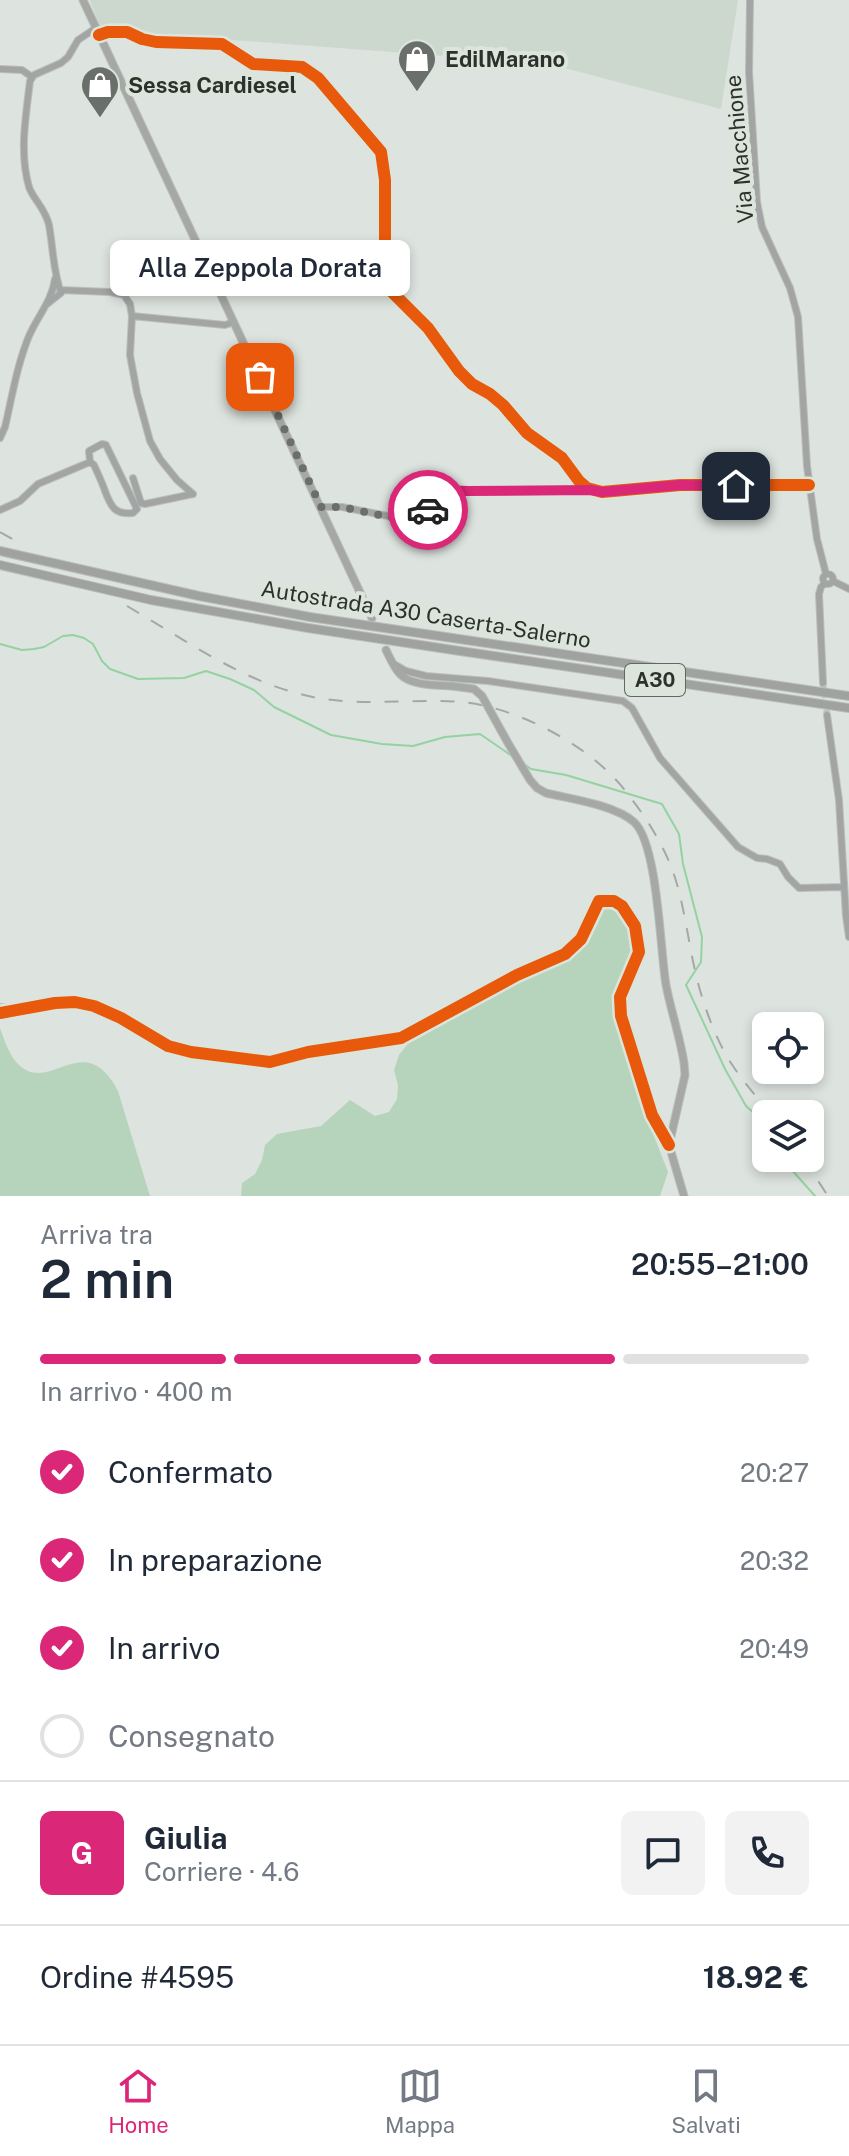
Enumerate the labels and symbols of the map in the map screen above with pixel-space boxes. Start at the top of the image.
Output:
shop icon: EdilMarano [396,38,438,93]
place label: EdilMarano [445,46,565,72]
shop icon: Sessa Cardiesel [79,64,121,119]
place label: Sessa Cardiesel [128,72,297,98]
street label: Via Macchione [720,74,758,224]
callout: Alla Zeppola Dorata [110,241,410,297]
pin [226,343,294,411]
pin [702,452,770,520]
courier [388,470,468,550]
street label: Autostrada A30 Caserta-Salerno [259,575,593,653]
road number: A30 [625,664,685,696]

